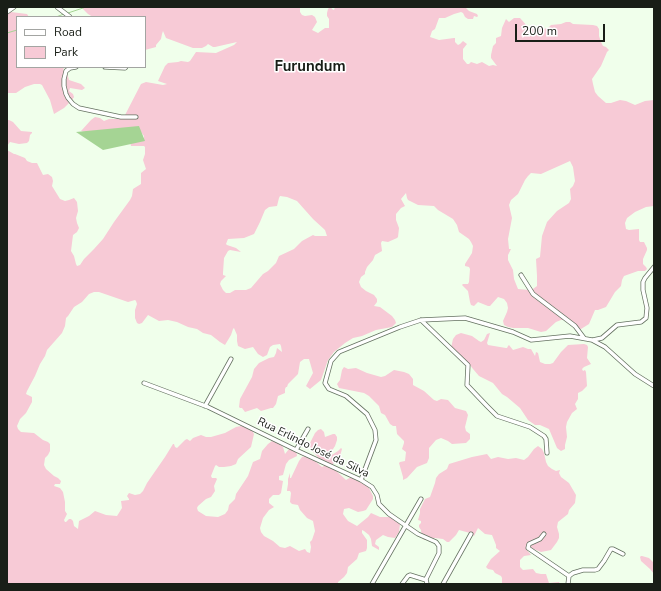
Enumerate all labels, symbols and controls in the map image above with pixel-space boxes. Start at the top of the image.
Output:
legend [16,16,146,68]
scale bar [517,16,607,42]
text: 200 m [522,23,557,39]
text: Road [54,24,82,40]
text: Park [54,44,78,60]
district label: Furundum [274,58,346,76]
street label: Rua Erlindo José da Silva [255,415,371,481]

